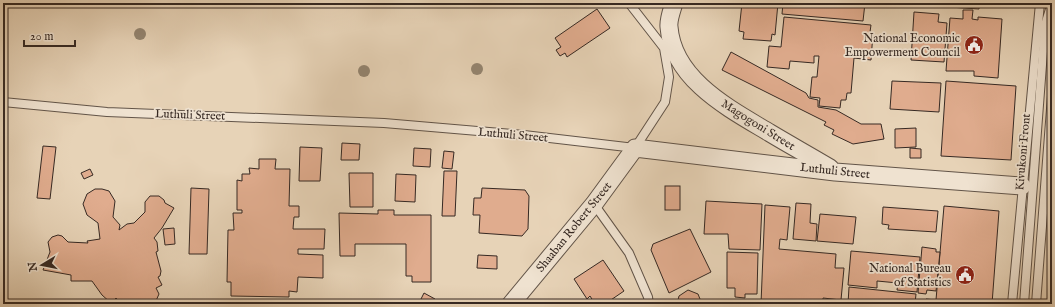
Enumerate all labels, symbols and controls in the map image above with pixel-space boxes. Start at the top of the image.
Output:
scale bar [24,22,75,48]
text: 20 m [30,29,53,44]
place label: National Economic Empowerment Council [845,31,961,61]
public building icon: National Economic Empowerment Council [963,34,985,56]
street label: Magogoni Street [718,96,798,154]
street label: Luthuli Street [155,106,225,124]
street label: Kivukoni Front [1012,113,1034,191]
street label: Luthuli Street [477,124,549,146]
street label: Luthuli Street [799,160,871,182]
street label: Shaaban Robert Street [533,179,615,275]
north arrow [22,245,62,285]
text: N [25,260,41,273]
place label: National Bureau of Statistics [869,261,951,290]
public building icon: National Bureau of Statistics [954,264,976,286]

